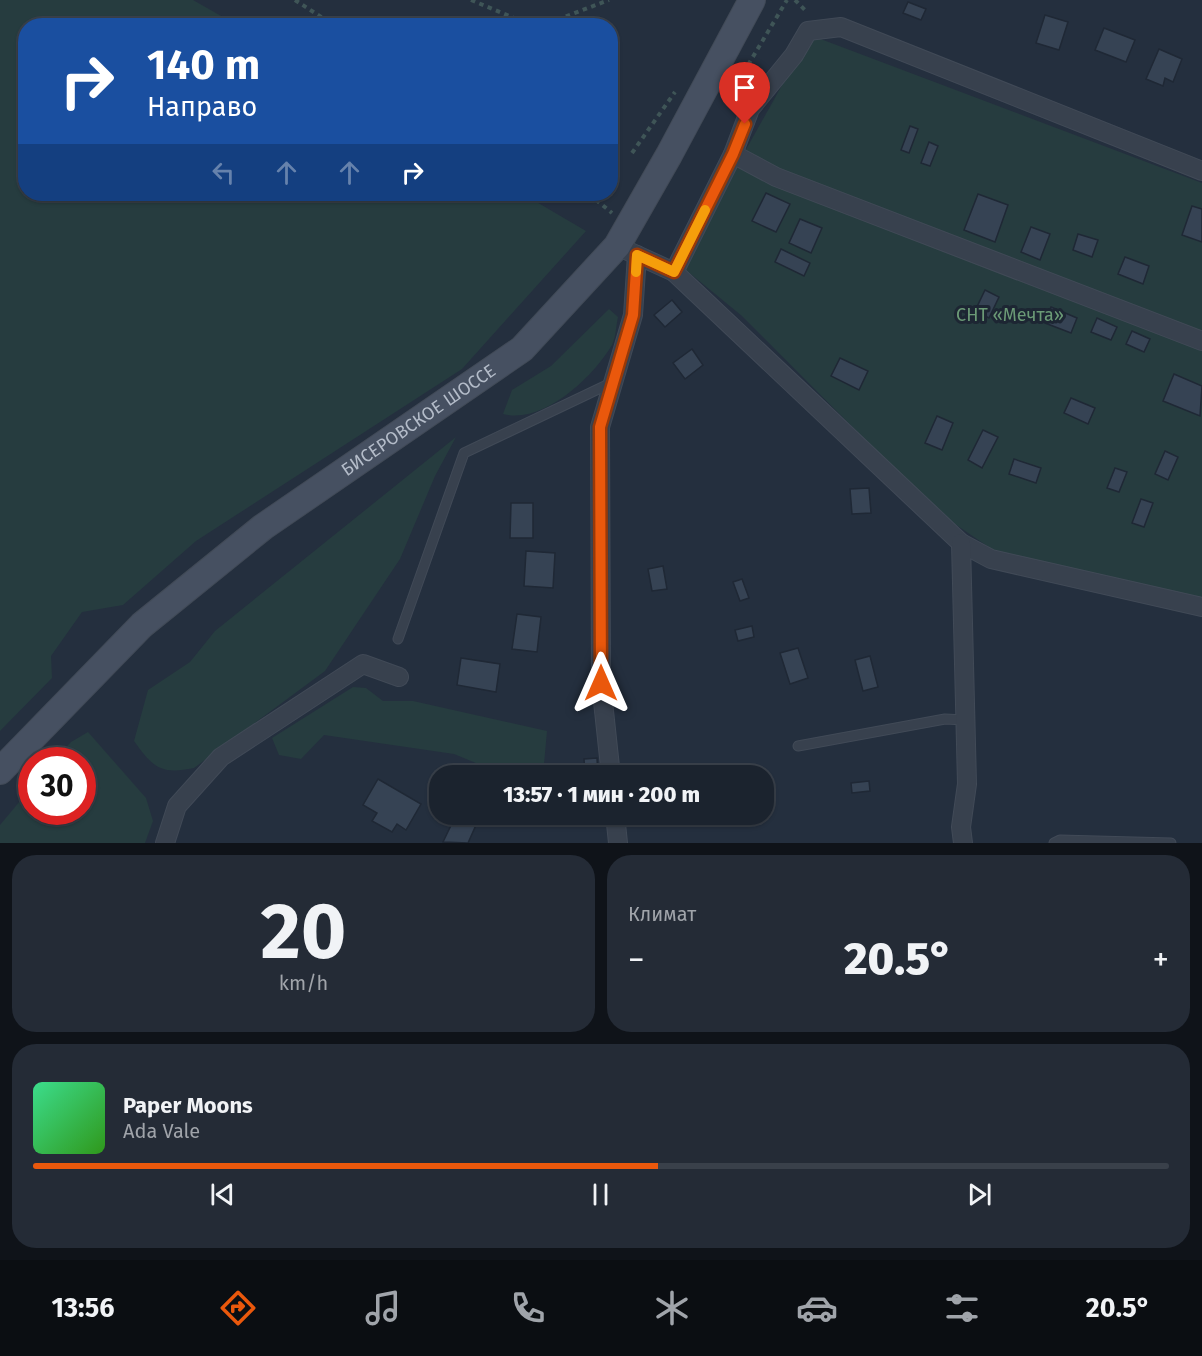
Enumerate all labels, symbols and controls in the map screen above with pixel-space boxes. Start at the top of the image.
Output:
text: 140 m [147,40,260,90]
icon: right [48,42,126,120]
pin [719,62,770,124]
icon: arrive [728,71,761,104]
text: Направо [147,91,257,123]
icon: left [207,156,240,189]
icon: ahead [270,156,303,189]
icon: ahead [333,156,366,189]
icon: right [396,156,429,189]
park label: СНТ «Мечта» [956,304,1064,326]
street label: БИСЕРОВСКОЕ ШОССЕ [337,359,500,481]
position arrow [569,651,633,715]
speed limit sign: 30 [18,747,96,825]
text: 13:57 · 1 мин · 200 m [503,781,700,808]
text: 20 [261,885,346,979]
text: Климат [628,902,696,926]
text: 20.5° [844,932,953,986]
text: − [628,940,645,980]
text: + [1153,940,1169,980]
text: km/h [279,971,328,995]
text: Paper Moons [123,1092,253,1119]
text: Ada Vale [123,1119,200,1143]
icon: previous [206,1178,239,1211]
icon: pause [584,1178,617,1211]
icon: next [963,1178,996,1211]
icon: directions [217,1287,259,1329]
icon: music [362,1287,404,1329]
icon: phone [507,1287,549,1329]
icon: climate [651,1287,693,1329]
icon: car [796,1287,838,1329]
icon: filters [941,1287,983,1329]
text: 13:56 [51,1292,114,1324]
text: 20.5° [1086,1292,1151,1324]

